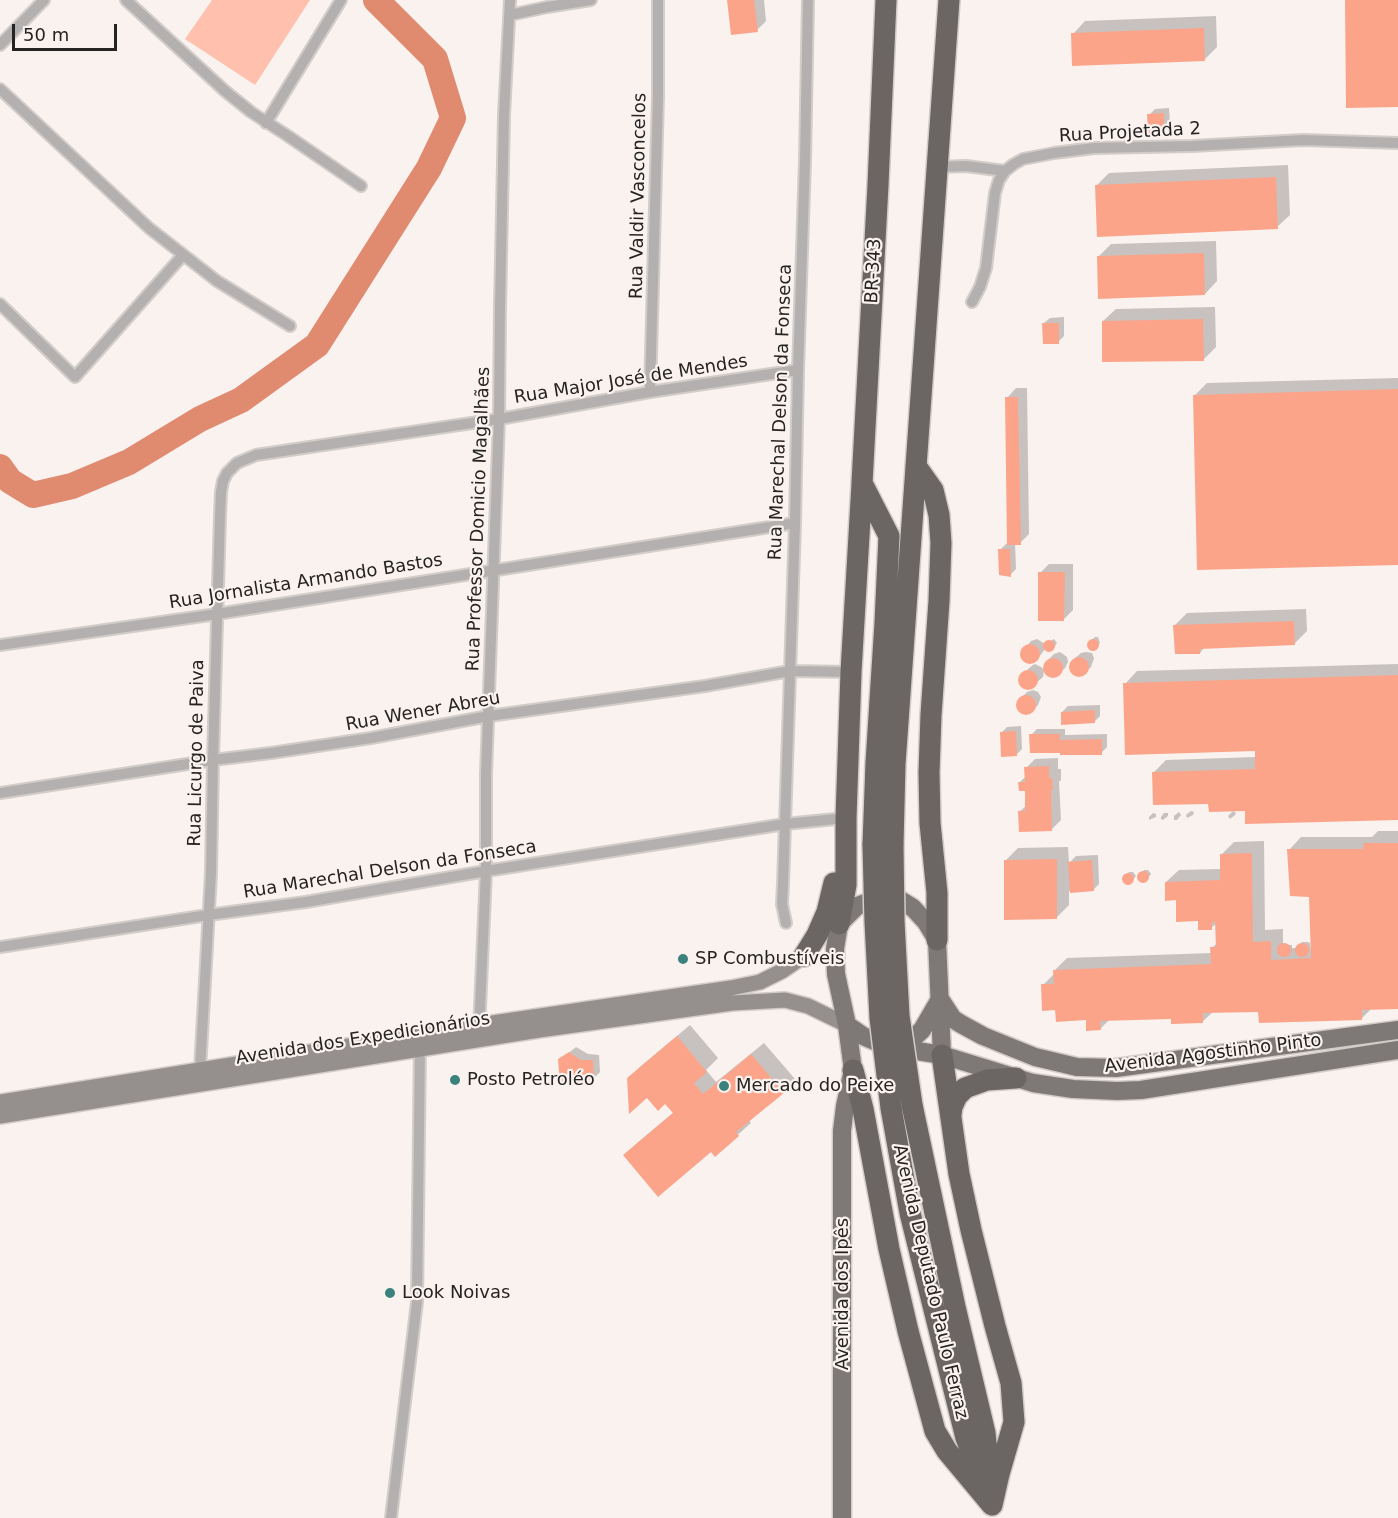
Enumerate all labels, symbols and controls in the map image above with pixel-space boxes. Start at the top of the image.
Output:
scale bar [15,12,120,50]
text: 50 m [23,24,69,45]
street label: Rua Valdir Vasconcelos [626,93,652,299]
street label: Rua Projetada 2 [1058,118,1202,148]
street label: BR-343 [862,238,886,304]
street label: Rua Marechal Delson da Fonseca [765,263,797,561]
street label: Rua Major José de Mendes [513,351,749,409]
street label: Rua Professor Domicio Magalhães [463,366,495,672]
street label: Rua Jornalista Armando Bastos [168,550,444,614]
street label: Rua Licurgo de Paiva [185,659,209,847]
street label: Rua Wener Abreu [344,688,502,736]
street label: Rua Marechal Delson da Fonseca [242,836,538,904]
place label: SP Combustíveis [695,948,844,970]
marker: SP Combustíveis [676,952,690,966]
street label: Avenida dos Expedicionários [234,1008,492,1070]
street label: Avenida Agostinho Pinto [1103,1030,1323,1078]
place label: Posto Petroléo [467,1069,595,1091]
marker: Posto Petroléo [448,1073,462,1087]
place label: Mercado do Peixe [736,1075,894,1097]
marker: Mercado do Peixe [717,1079,731,1093]
street label: Avenida Deputado Paulo Ferraz [888,1143,972,1421]
street label: Avenida dos Ipês [832,1218,854,1370]
place label: Look Noivas [402,1282,510,1304]
marker: Look Noivas [383,1286,397,1300]

